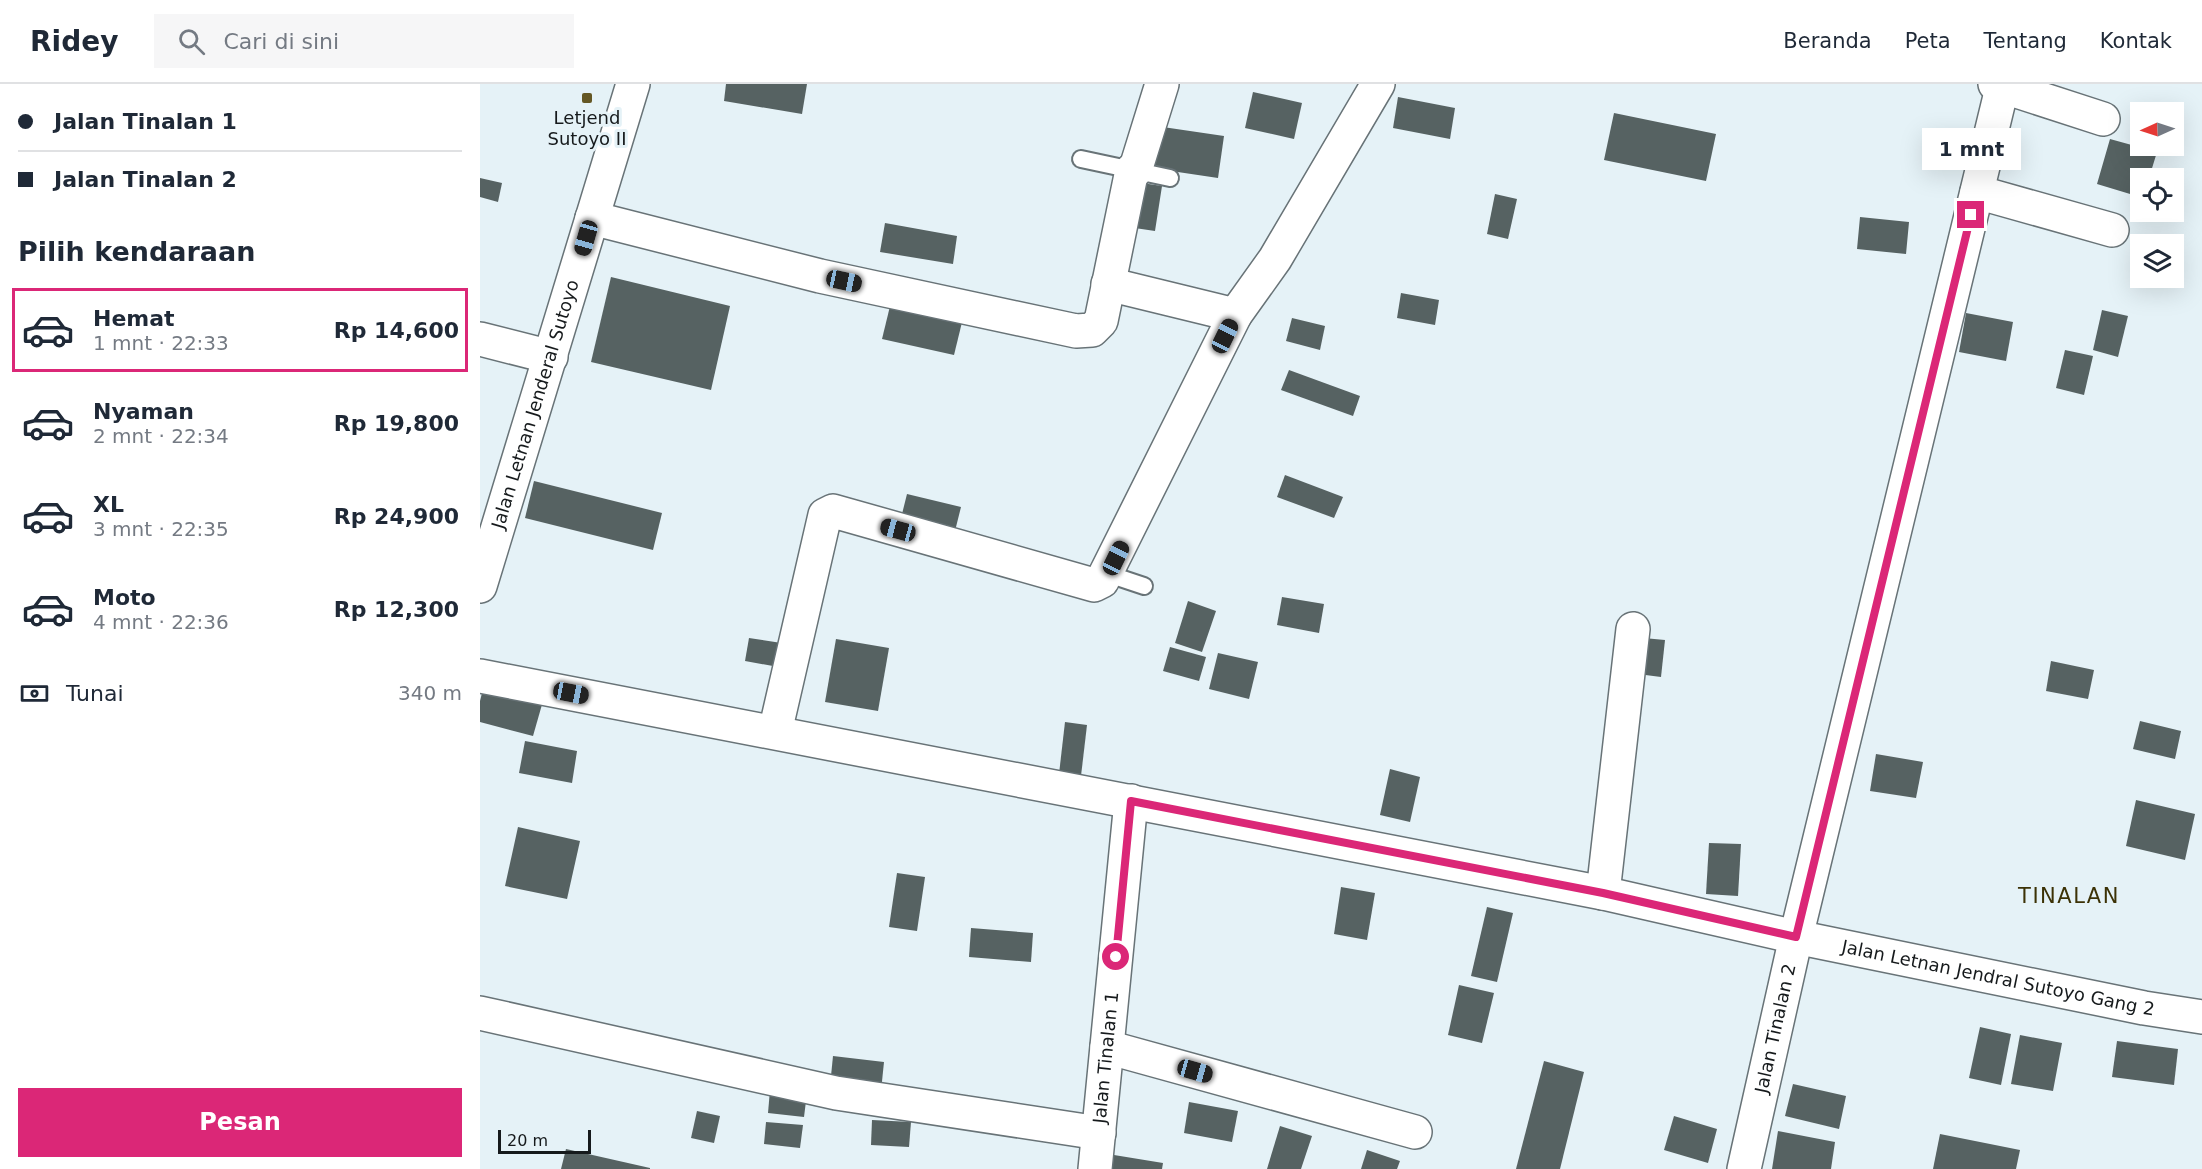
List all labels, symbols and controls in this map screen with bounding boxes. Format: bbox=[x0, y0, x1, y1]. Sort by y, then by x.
search box bbox=[154, 14, 574, 68]
text: Ridey bbox=[30, 25, 118, 58]
icon: search bbox=[175, 25, 208, 58]
text: Cari di sini bbox=[223, 29, 339, 54]
text: Beranda bbox=[1783, 29, 1872, 53]
text: Peta bbox=[1905, 29, 1951, 53]
text: Tentang bbox=[1984, 29, 2067, 53]
text: Kontak bbox=[2100, 29, 2172, 53]
marker: Letjend Sutoyo II bbox=[580, 91, 594, 105]
north arrow bbox=[2130, 102, 2184, 156]
map controls bbox=[2130, 102, 2184, 288]
place label: Letjend Sutoyo II bbox=[548, 107, 626, 149]
text: Jalan Tinalan 1 bbox=[54, 109, 237, 134]
callout: 1 mnt bbox=[1922, 128, 2020, 170]
text: 1 mnt bbox=[1939, 137, 2004, 161]
text: Jalan Tinalan 2 bbox=[54, 167, 237, 192]
button: locate bbox=[2130, 168, 2184, 222]
route end bbox=[1957, 201, 1984, 228]
car bbox=[572, 218, 600, 258]
button: layers bbox=[2130, 234, 2184, 288]
text: Pilih kendaraan bbox=[18, 236, 255, 267]
car bbox=[825, 268, 863, 294]
street label: Jalan Letnan Jenderal Sutoyo bbox=[487, 277, 583, 532]
icon: car bbox=[21, 303, 75, 357]
text: Hemat bbox=[93, 306, 175, 331]
car bbox=[1209, 316, 1241, 356]
text: Rp 14,600 bbox=[334, 318, 459, 343]
text: 1 mnt · 22:33 bbox=[93, 331, 229, 355]
icon: car bbox=[21, 396, 75, 450]
text: Nyaman bbox=[93, 399, 194, 424]
text: Rp 19,800 bbox=[334, 411, 459, 436]
text: 2 mnt · 22:34 bbox=[93, 424, 229, 448]
icon: car bbox=[21, 489, 75, 543]
text: XL bbox=[93, 492, 124, 517]
text: Rp 24,900 bbox=[334, 504, 459, 529]
text: 3 mnt · 22:35 bbox=[93, 517, 229, 541]
car bbox=[878, 517, 918, 543]
car bbox=[1100, 538, 1132, 578]
icon: car bbox=[21, 582, 75, 636]
text: Moto bbox=[93, 585, 156, 610]
text: Rp 12,300 bbox=[334, 597, 459, 622]
text: 4 mnt · 22:36 bbox=[93, 610, 229, 634]
icon: cash bbox=[18, 677, 51, 710]
text: Tunai bbox=[66, 681, 124, 706]
text: 340 m bbox=[398, 681, 462, 705]
car bbox=[552, 681, 590, 705]
district label: TINALAN bbox=[2017, 884, 2120, 908]
street label: Jalan Letnan Jendral Sutoyo Gang 2 bbox=[1839, 935, 2156, 1019]
route start bbox=[1102, 943, 1129, 970]
street label: Jalan Tinalan 2 bbox=[1750, 962, 1800, 1096]
street label: Jalan Tinalan 1 bbox=[1088, 991, 1122, 1125]
car bbox=[1175, 1057, 1215, 1085]
button: Pesan bbox=[18, 1088, 462, 1157]
scale bar bbox=[498, 1127, 591, 1154]
text: 20 m bbox=[507, 1131, 548, 1150]

